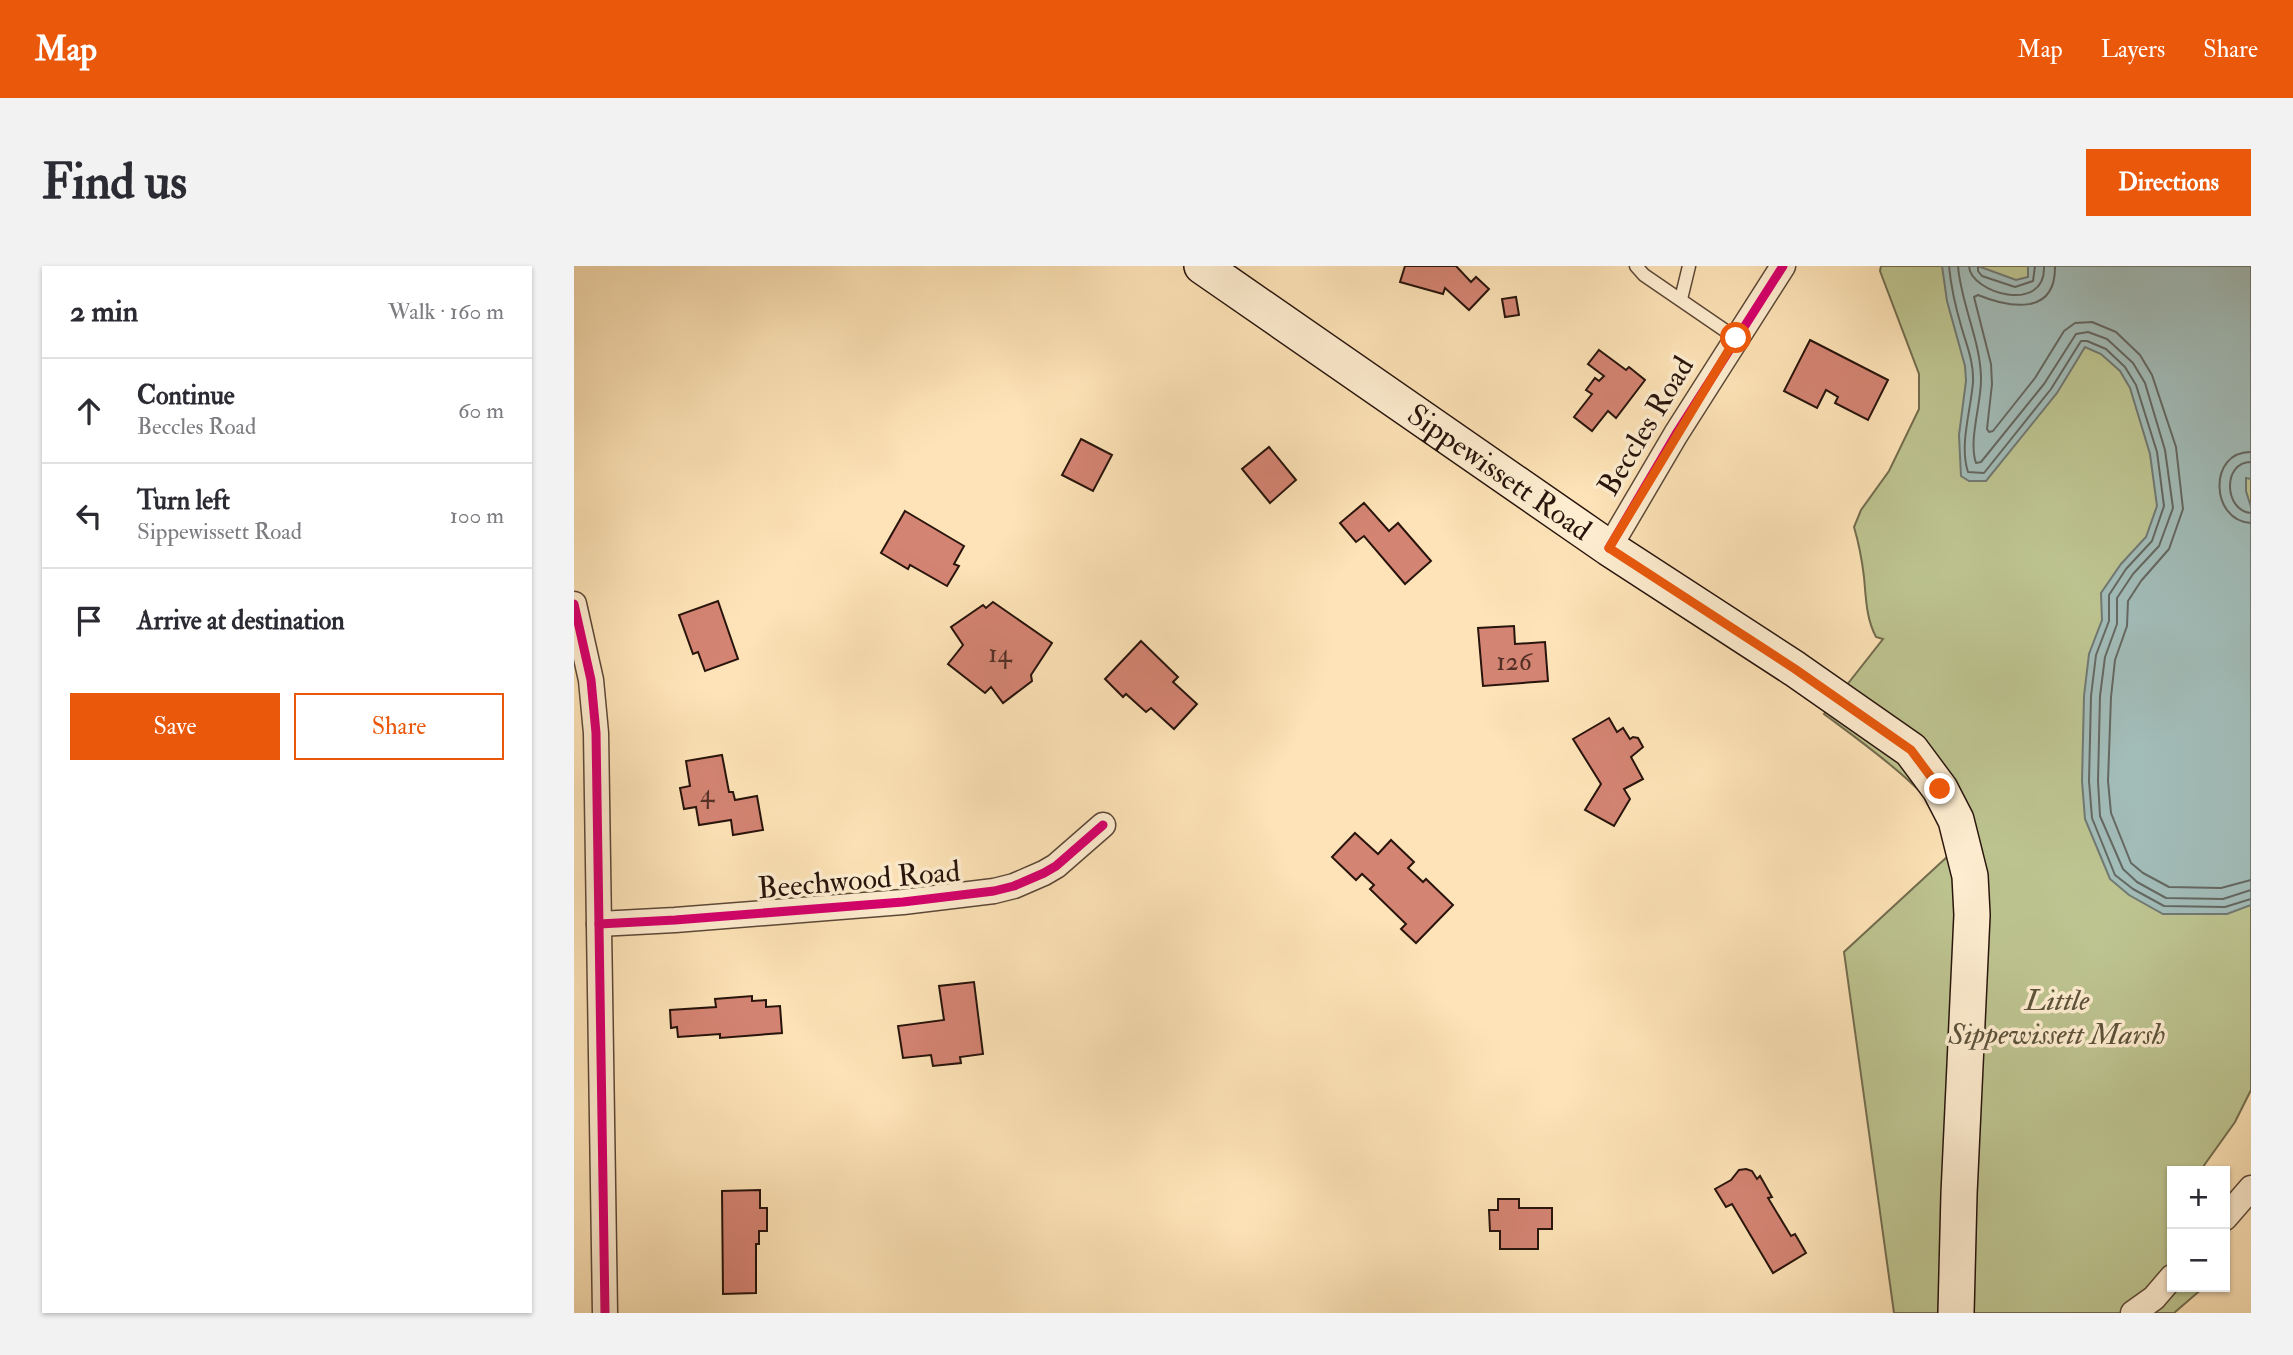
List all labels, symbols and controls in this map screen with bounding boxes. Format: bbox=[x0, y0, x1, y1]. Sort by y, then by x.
text: Map bbox=[35, 29, 97, 70]
text: Map bbox=[2018, 34, 2063, 65]
text: Layers bbox=[2101, 34, 2165, 65]
text: Share bbox=[2203, 34, 2258, 65]
button: Directions bbox=[2086, 149, 2251, 216]
text: Find us bbox=[42, 152, 187, 213]
text: 2 min bbox=[70, 293, 138, 330]
text: Walk · 160 m bbox=[388, 297, 504, 326]
route start bbox=[1720, 322, 1751, 353]
street label: Beccles Road bbox=[1590, 350, 1702, 502]
text: Continue bbox=[137, 380, 235, 412]
icon: ahead bbox=[70, 392, 108, 430]
text: 60 m bbox=[458, 396, 504, 425]
street label: Sippewissett Road bbox=[1400, 396, 1599, 549]
text: Beccles Road bbox=[137, 412, 256, 441]
text: Turn left bbox=[137, 485, 230, 517]
icon: left bbox=[70, 497, 108, 535]
text: 100 m bbox=[450, 501, 504, 530]
text: Sippewissett Road bbox=[137, 517, 302, 546]
icon: arrive bbox=[70, 602, 108, 640]
text: Arrive at destination bbox=[137, 605, 345, 637]
house number: 14 bbox=[988, 638, 1013, 670]
house number: 126 bbox=[1496, 646, 1534, 678]
button: Save bbox=[70, 693, 280, 760]
button: Share bbox=[294, 693, 504, 760]
route end bbox=[1924, 773, 1955, 804]
house number: 4 bbox=[700, 778, 715, 810]
street label: Beechwood Road bbox=[756, 853, 962, 907]
park label: Little Sippewissett Marsh bbox=[1947, 982, 2166, 1053]
map controls bbox=[2167, 1166, 2230, 1292]
button: + bbox=[2167, 1166, 2230, 1229]
button: − bbox=[2167, 1229, 2230, 1292]

